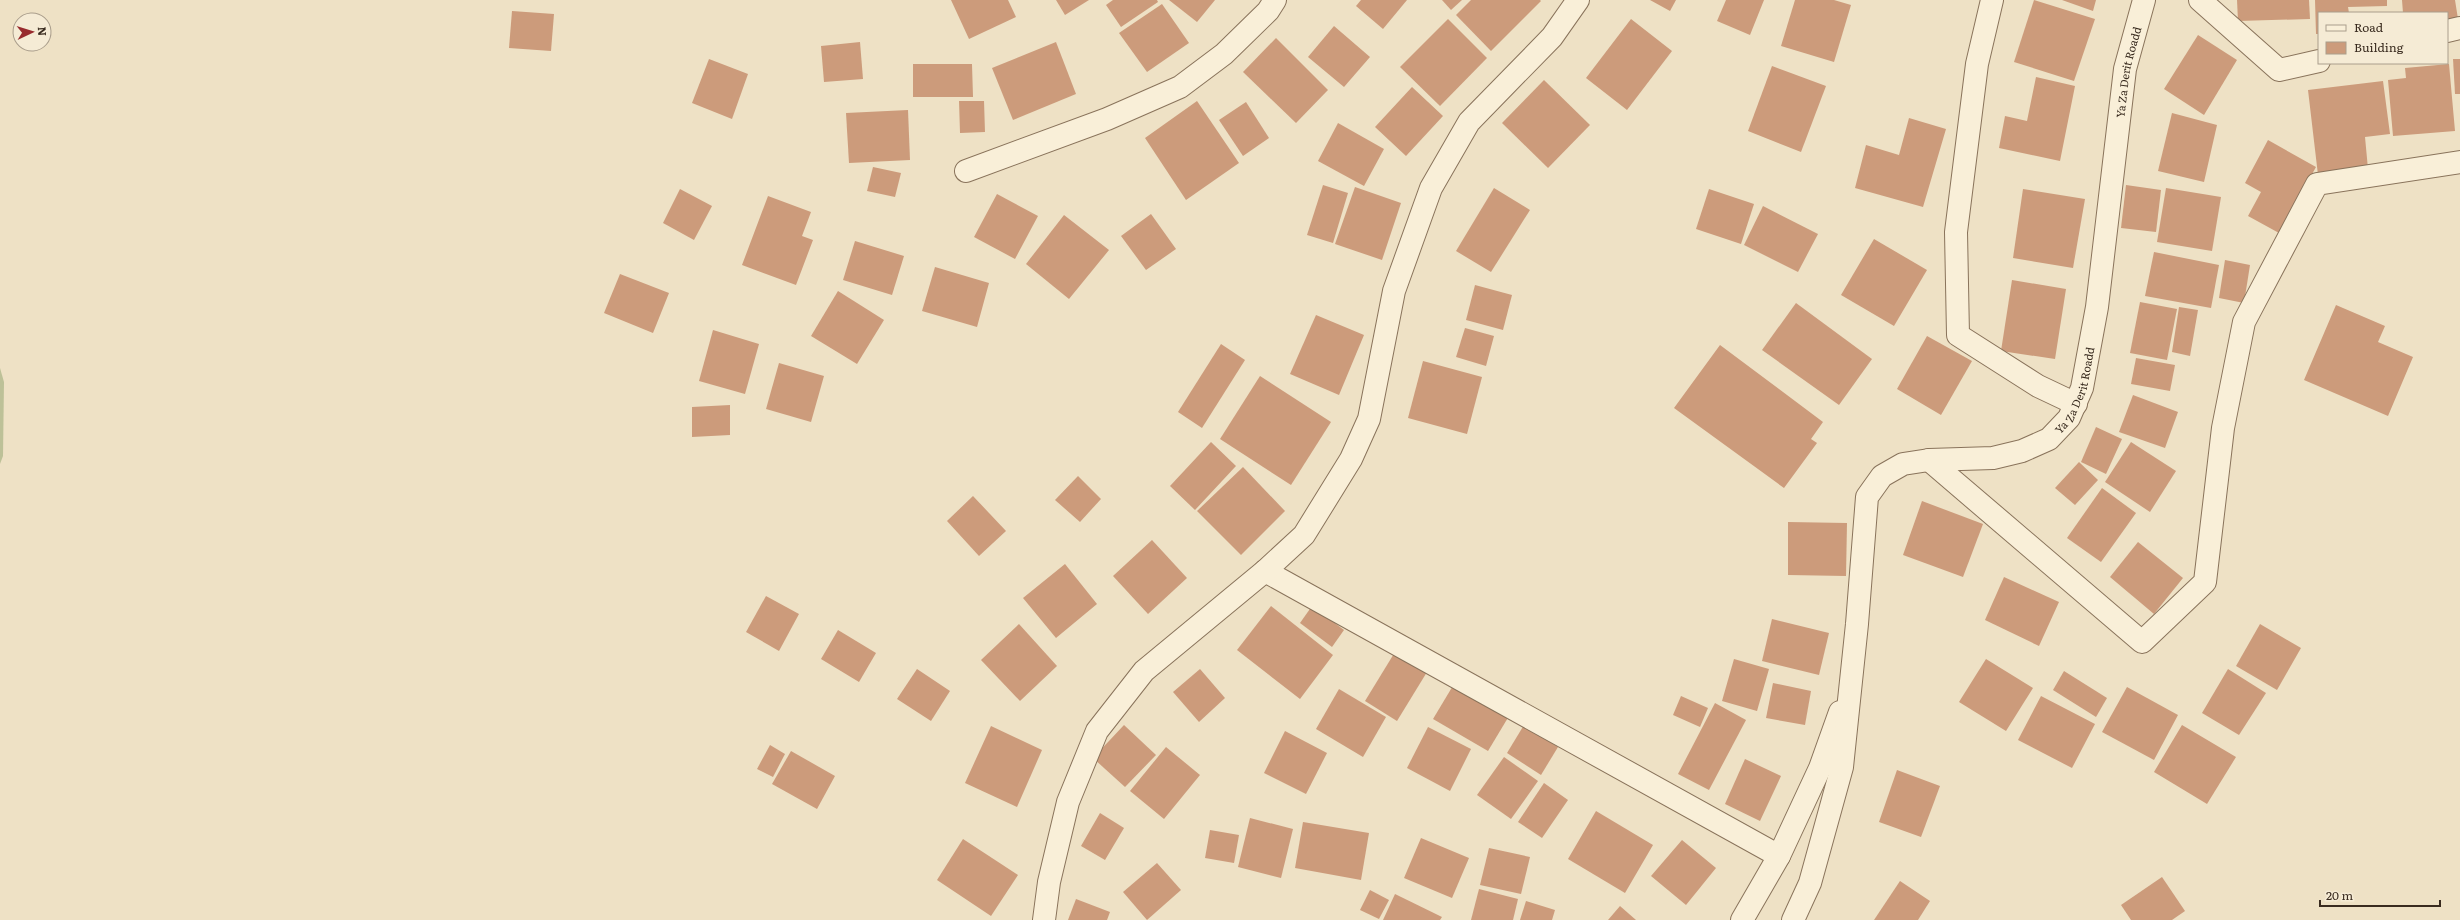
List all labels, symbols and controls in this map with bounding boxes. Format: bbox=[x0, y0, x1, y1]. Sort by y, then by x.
north arrow bbox=[12, 12, 52, 52]
legend bbox=[2318, 12, 2448, 64]
text: Road bbox=[2354, 18, 2384, 36]
street label: Ya Za Derit Roadd bbox=[2111, 24, 2144, 119]
text: N bbox=[35, 26, 51, 36]
text: Building bbox=[2354, 38, 2404, 56]
street label: Ya Za Derit Roadd bbox=[2051, 345, 2098, 437]
scale bar bbox=[2320, 882, 2440, 908]
text: 20 m bbox=[2326, 886, 2353, 904]

